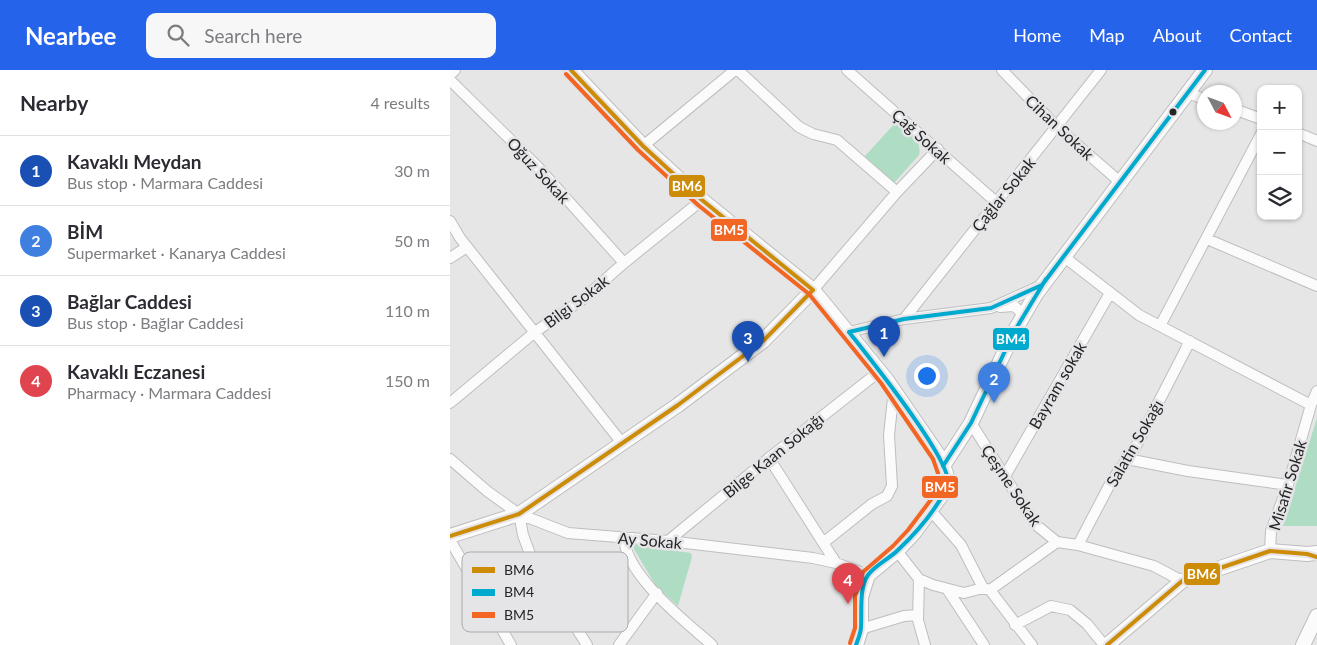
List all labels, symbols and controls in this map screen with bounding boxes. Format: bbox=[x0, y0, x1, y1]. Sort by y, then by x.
search box bbox=[146, 13, 496, 58]
text: Nearbee bbox=[25, 21, 116, 50]
icon: search bbox=[164, 21, 192, 49]
text: Search here bbox=[204, 24, 302, 47]
text: Home bbox=[1013, 24, 1061, 46]
text: Map bbox=[1089, 24, 1125, 46]
text: About bbox=[1153, 24, 1202, 46]
text: Contact bbox=[1230, 24, 1292, 46]
north arrow bbox=[1197, 85, 1242, 130]
map controls bbox=[1257, 85, 1302, 220]
button: + bbox=[1257, 85, 1302, 130]
text: Nearby bbox=[20, 90, 88, 115]
street label: Cihan Sokak bbox=[1022, 91, 1099, 164]
text: 4 results bbox=[370, 93, 430, 112]
street label: Çağ Sokak bbox=[889, 105, 956, 168]
unlabelled marker bbox=[1168, 107, 1178, 117]
button: − bbox=[1257, 130, 1302, 175]
street label: Oğuz Sokak bbox=[504, 133, 575, 208]
text: Kavaklı Meydan bbox=[67, 150, 202, 173]
street label: Çağlar Sokak bbox=[967, 152, 1039, 235]
text: 1 bbox=[31, 161, 41, 180]
text: 30 m bbox=[394, 161, 430, 180]
text: Bus stop · Marmara Caddesi bbox=[67, 173, 263, 192]
line badge: BM6 bbox=[668, 174, 706, 198]
button: layers bbox=[1257, 175, 1302, 220]
text: BM6 bbox=[672, 177, 702, 194]
line badge: BM5 bbox=[710, 218, 748, 242]
text: BİM bbox=[67, 220, 103, 243]
text: BM5 bbox=[714, 221, 744, 238]
text: 2 bbox=[31, 231, 41, 250]
text: 50 m bbox=[394, 231, 430, 250]
text: Supermarket · Kanarya Caddesi bbox=[67, 243, 286, 262]
street label: Bilgi Sokak bbox=[540, 270, 613, 331]
text: Bağlar Caddesi bbox=[67, 290, 192, 313]
text: 3 bbox=[31, 301, 41, 320]
text: 110 m bbox=[385, 301, 430, 320]
text: Bus stop · Bağlar Caddesi bbox=[67, 313, 244, 332]
pin: 1 bbox=[868, 316, 900, 357]
pin: 3 bbox=[732, 321, 764, 362]
line badge: BM4 bbox=[992, 327, 1030, 351]
text: BM4 bbox=[996, 330, 1026, 347]
street label: Bayram sokak bbox=[1024, 337, 1090, 432]
text: Kavaklı Eczanesi bbox=[67, 360, 205, 383]
pin: 2 bbox=[978, 362, 1010, 403]
your location bbox=[914, 363, 940, 389]
text: 4 bbox=[31, 371, 41, 390]
text: 150 m bbox=[385, 371, 430, 390]
text: Pharmacy · Marmara Caddesi bbox=[67, 383, 271, 402]
street label: Salatin Sokağı bbox=[1102, 396, 1166, 490]
street label: Bilge Kaan Sokağı bbox=[719, 409, 827, 501]
street label: Misafir Sokak bbox=[1264, 436, 1310, 533]
street label: Çeşme Sokak bbox=[978, 441, 1047, 530]
line badge: BM5 bbox=[921, 475, 959, 499]
text: BM5 bbox=[925, 478, 955, 495]
street label: Ay Sokak bbox=[617, 528, 684, 552]
legend bbox=[462, 552, 628, 632]
text: BM6 bbox=[504, 561, 534, 578]
line badge: BM6 bbox=[1183, 562, 1221, 586]
pin: 4 bbox=[832, 563, 864, 604]
text: BM6 bbox=[1187, 565, 1217, 582]
text: BM4 bbox=[504, 583, 534, 600]
text: BM5 bbox=[504, 606, 534, 623]

